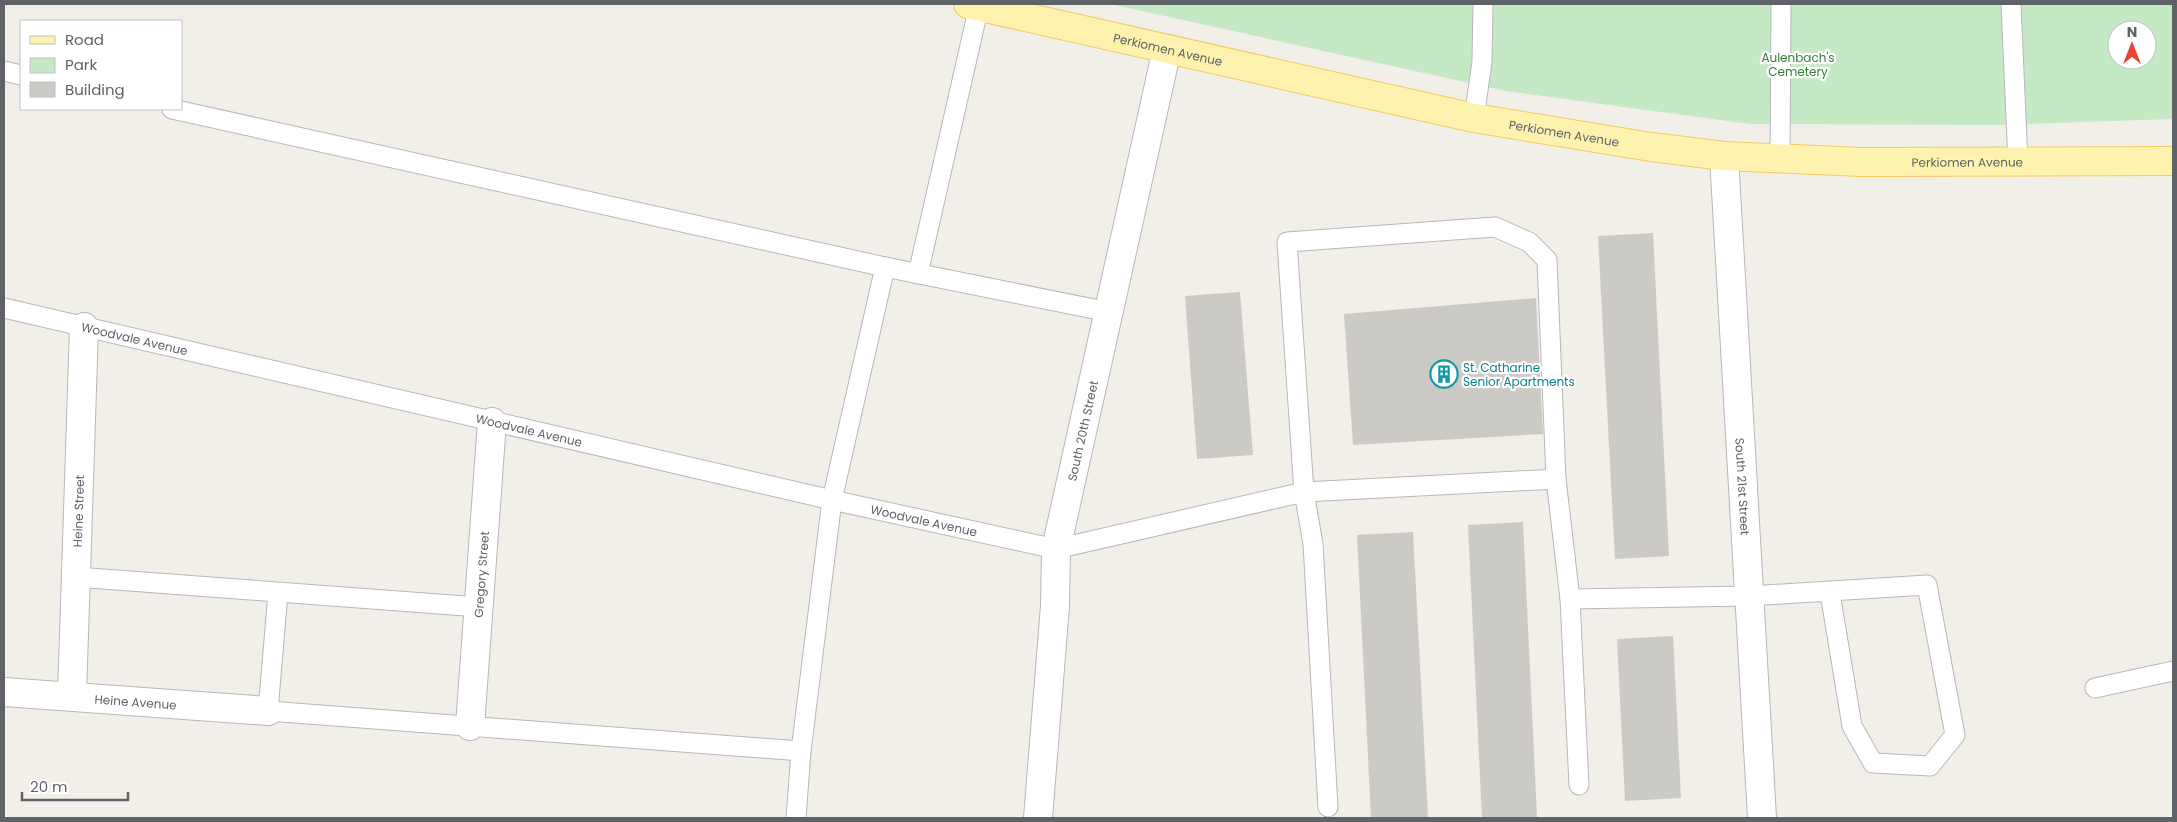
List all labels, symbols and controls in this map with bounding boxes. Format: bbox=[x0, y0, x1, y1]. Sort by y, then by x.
legend bbox=[20, 20, 182, 110]
north arrow bbox=[2107, 20, 2157, 70]
text: N bbox=[2127, 22, 2137, 42]
text: Road bbox=[65, 29, 104, 50]
street label: Perkiomen Avenue bbox=[1112, 29, 1224, 70]
park label: Aulenbach's Cemetery bbox=[1761, 49, 1835, 80]
text: Park bbox=[65, 54, 97, 75]
text: Building bbox=[65, 79, 125, 100]
street label: Perkiomen Avenue bbox=[1508, 115, 1621, 150]
street label: Perkiomen Avenue bbox=[1911, 153, 2023, 170]
street label: Woodvale Avenue bbox=[80, 318, 189, 359]
building icon: St. Catharine Senior Apartments bbox=[1429, 359, 1459, 389]
place label: St. Catharine Senior Apartments bbox=[1463, 359, 1575, 390]
street label: South 20th Street bbox=[1063, 379, 1102, 483]
street label: Woodvale Avenue bbox=[474, 409, 584, 450]
street label: South 21st Street bbox=[1732, 437, 1754, 536]
street label: Heine Street bbox=[68, 475, 88, 547]
street label: Woodvale Avenue bbox=[869, 500, 979, 540]
street label: Gregory Street bbox=[469, 531, 493, 618]
street label: Heine Avenue bbox=[94, 690, 177, 713]
scale bar bbox=[22, 770, 129, 802]
text: 20 m bbox=[30, 776, 68, 797]

